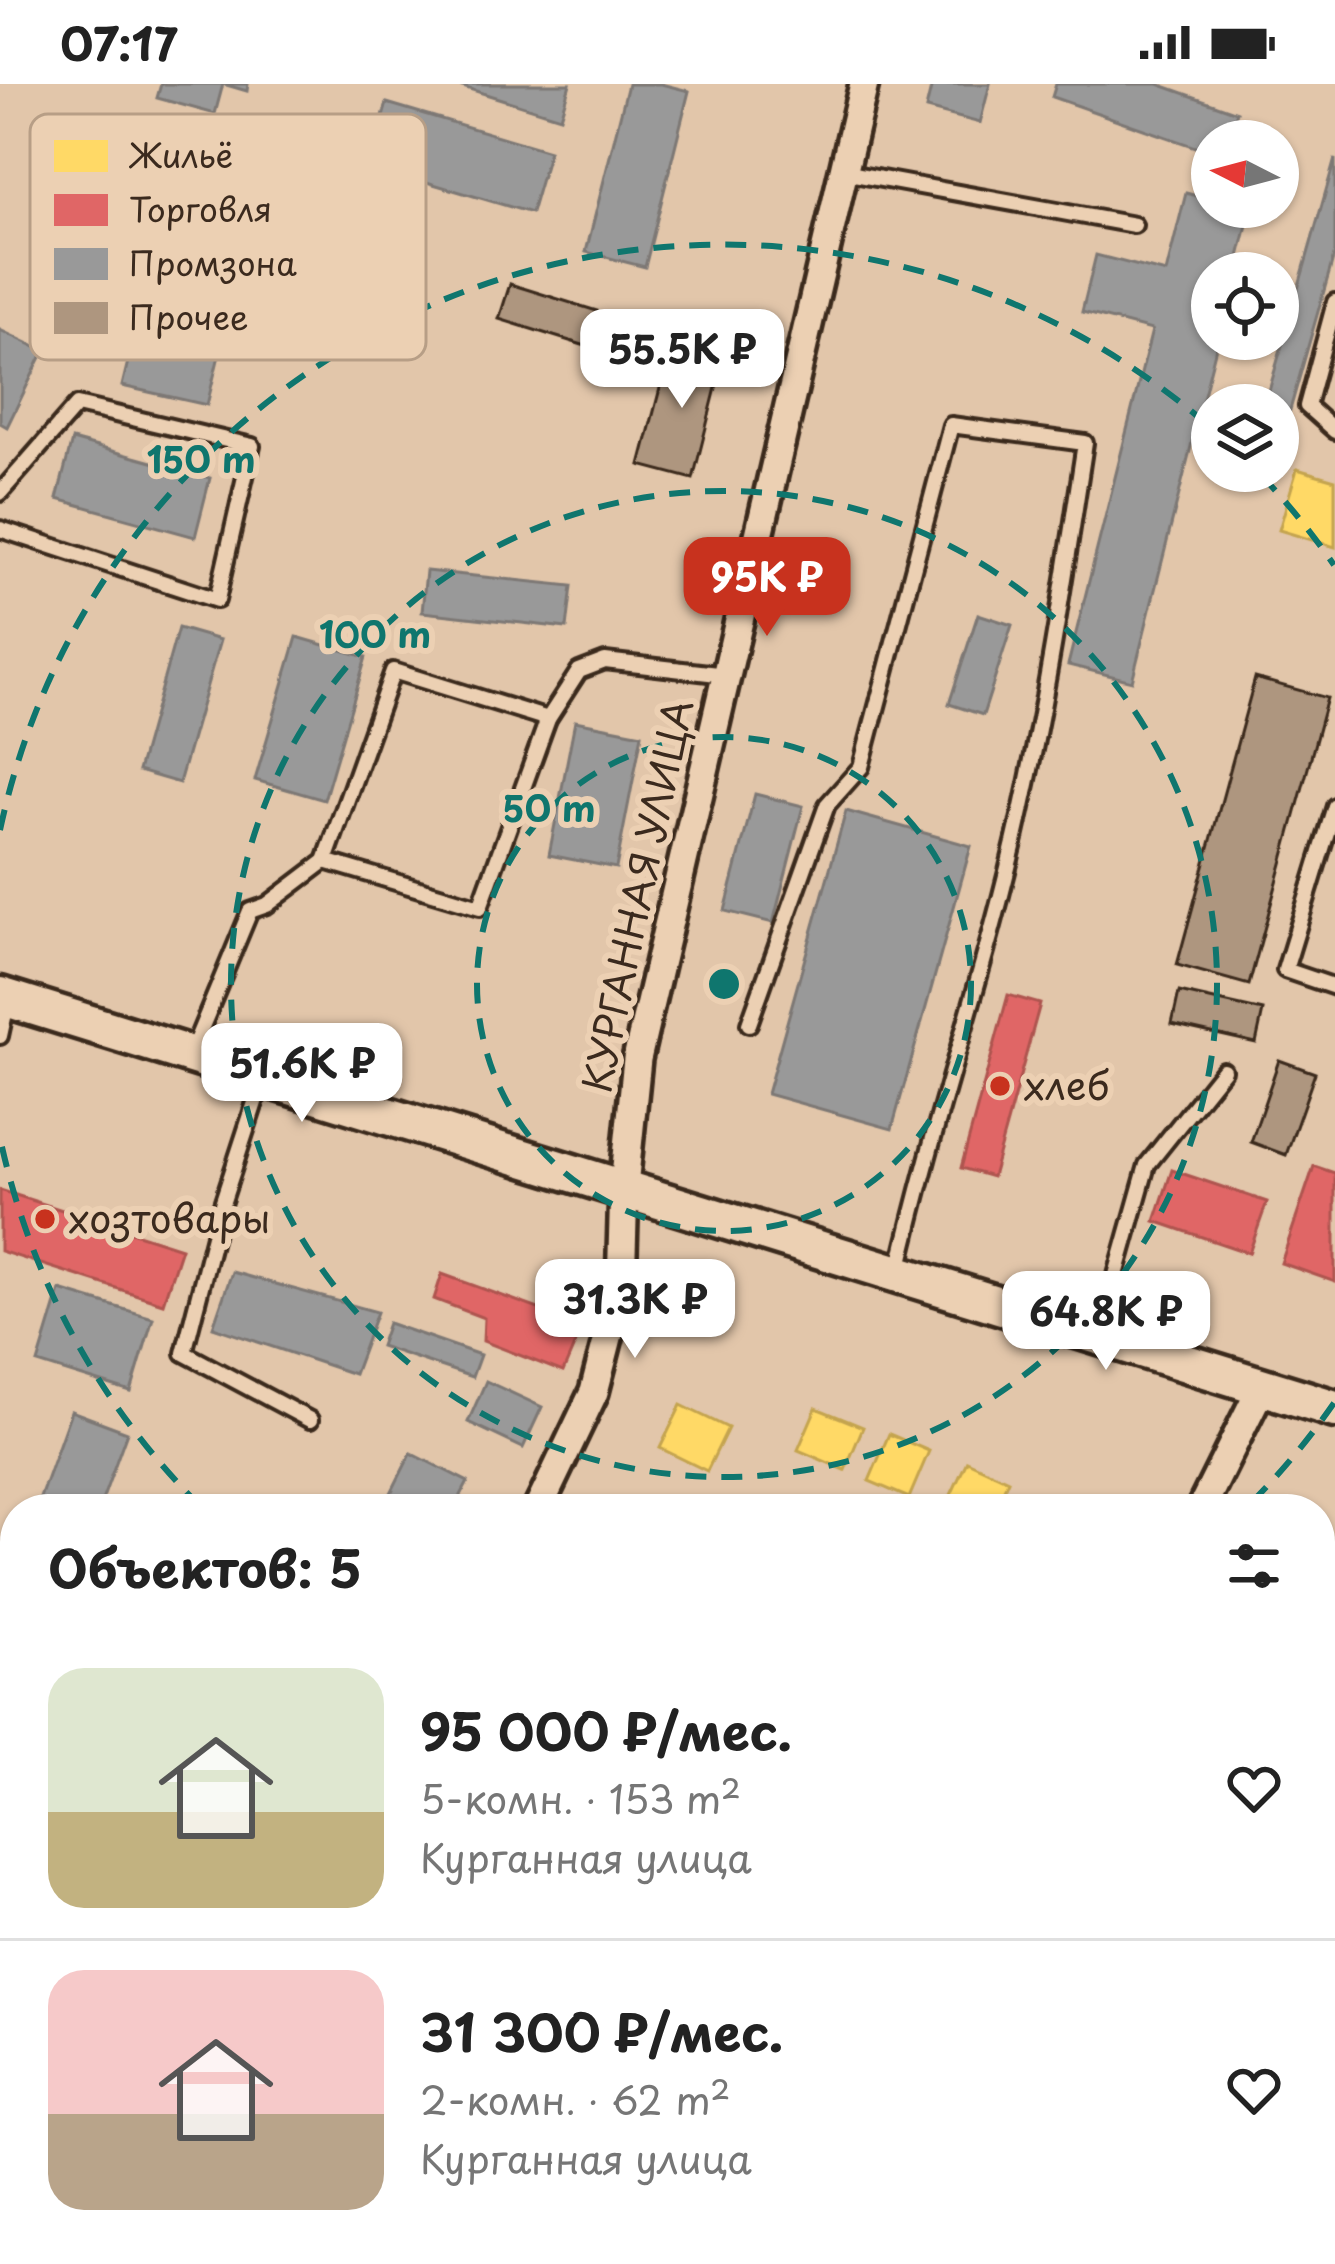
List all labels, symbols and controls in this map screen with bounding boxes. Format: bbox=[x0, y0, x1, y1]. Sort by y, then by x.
text: 07:17 bbox=[60, 8, 178, 76]
legend bbox=[30, 114, 426, 360]
north arrow bbox=[1191, 120, 1299, 228]
map controls bbox=[1191, 120, 1299, 492]
text: Жильё bbox=[128, 129, 233, 179]
text: Торговля bbox=[129, 183, 272, 233]
text: Промзона bbox=[129, 237, 297, 287]
button: locate bbox=[1191, 252, 1299, 360]
text: Прочее bbox=[129, 291, 248, 341]
pin: 55.5K ₽ bbox=[571, 309, 793, 411]
text: 55.5K ₽ bbox=[607, 318, 757, 377]
button: layers bbox=[1191, 384, 1299, 492]
text: 150 m bbox=[146, 431, 256, 485]
pin: 95K ₽ bbox=[683, 537, 851, 639]
text: 95K ₽ bbox=[711, 546, 823, 605]
text: 100 m bbox=[319, 606, 431, 660]
street label: КУРГАННАЯ УЛИЦА bbox=[565, 693, 706, 1098]
text: 50 m bbox=[502, 780, 596, 834]
centre of rings bbox=[703, 963, 745, 1005]
pin: 51.6K ₽ bbox=[191, 1023, 413, 1125]
text: 51.6K ₽ bbox=[228, 1032, 376, 1091]
place label: хлеб bbox=[1024, 1054, 1110, 1113]
marker: хлеб bbox=[987, 1073, 1013, 1099]
place label: хозтовары bbox=[69, 1187, 270, 1246]
marker: хозтовары bbox=[32, 1206, 58, 1232]
pin: 31.3K ₽ bbox=[524, 1259, 746, 1361]
text: 31.3K ₽ bbox=[562, 1268, 708, 1327]
pin: 64.8K ₽ bbox=[995, 1271, 1217, 1373]
text: 64.8K ₽ bbox=[1029, 1280, 1183, 1339]
text: Объектов: 5 bbox=[48, 1528, 362, 1605]
icon: filters bbox=[1221, 1533, 1287, 1599]
text: 95 000 ₽/мес. bbox=[420, 1691, 792, 1768]
icon: home bbox=[144, 1716, 288, 1860]
icon: heart bbox=[1221, 1755, 1287, 1821]
text: 5-комн. · 153 m² bbox=[420, 1768, 741, 1827]
text: Курганная улица bbox=[420, 1827, 752, 1886]
text: 31 300 ₽/мес. bbox=[420, 1992, 783, 2069]
icon: home bbox=[144, 2018, 288, 2162]
icon: heart bbox=[1221, 2057, 1287, 2123]
text: 2-комн. · 62 m² bbox=[420, 2069, 731, 2128]
text: Курганная улица bbox=[420, 2128, 752, 2187]

